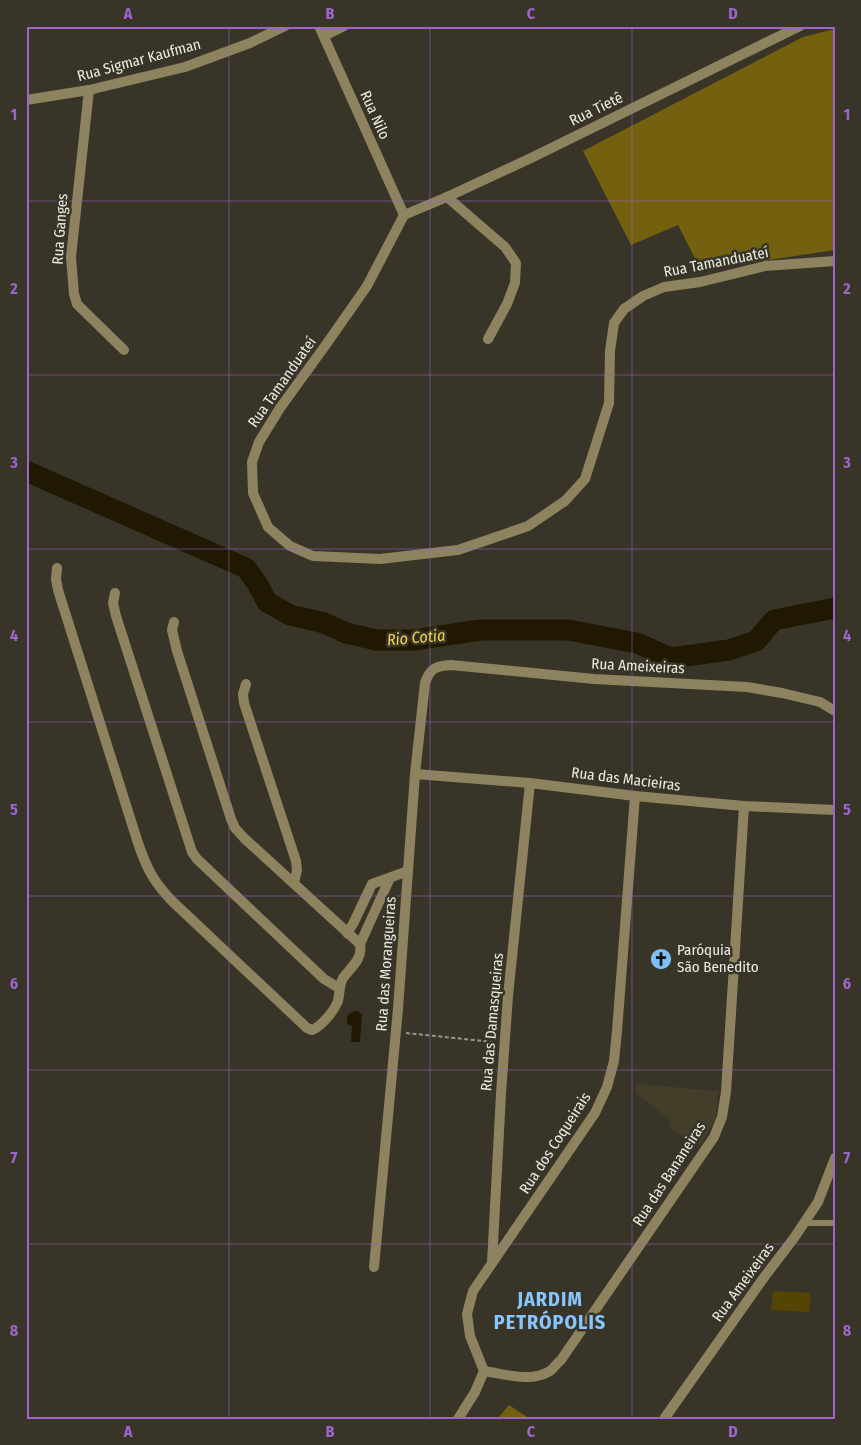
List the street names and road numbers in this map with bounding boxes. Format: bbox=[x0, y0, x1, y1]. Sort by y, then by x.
street label: Rua Sigmar Kaufman bbox=[75, 35, 203, 85]
street label: Rua Nilo bbox=[356, 88, 394, 142]
street label: Rua Tietê bbox=[566, 88, 626, 130]
street label: Rua Ganges bbox=[49, 193, 71, 265]
street label: Rua Tamanduateí bbox=[662, 243, 770, 281]
street label: Rua Tamanduateí bbox=[244, 333, 320, 431]
street label: Rua Ameixeiras bbox=[591, 655, 685, 677]
street label: Rua das Macieiras bbox=[570, 763, 682, 795]
street label: Rua das Morangueiras bbox=[372, 896, 400, 1032]
street label: Rua das Damasqueiras bbox=[477, 952, 507, 1092]
street label: Rua dos Coqueirais bbox=[515, 1089, 595, 1197]
street label: Rua das Bananeiras bbox=[629, 1119, 709, 1229]
street label: Rua Ameixeiras bbox=[708, 1239, 778, 1325]

